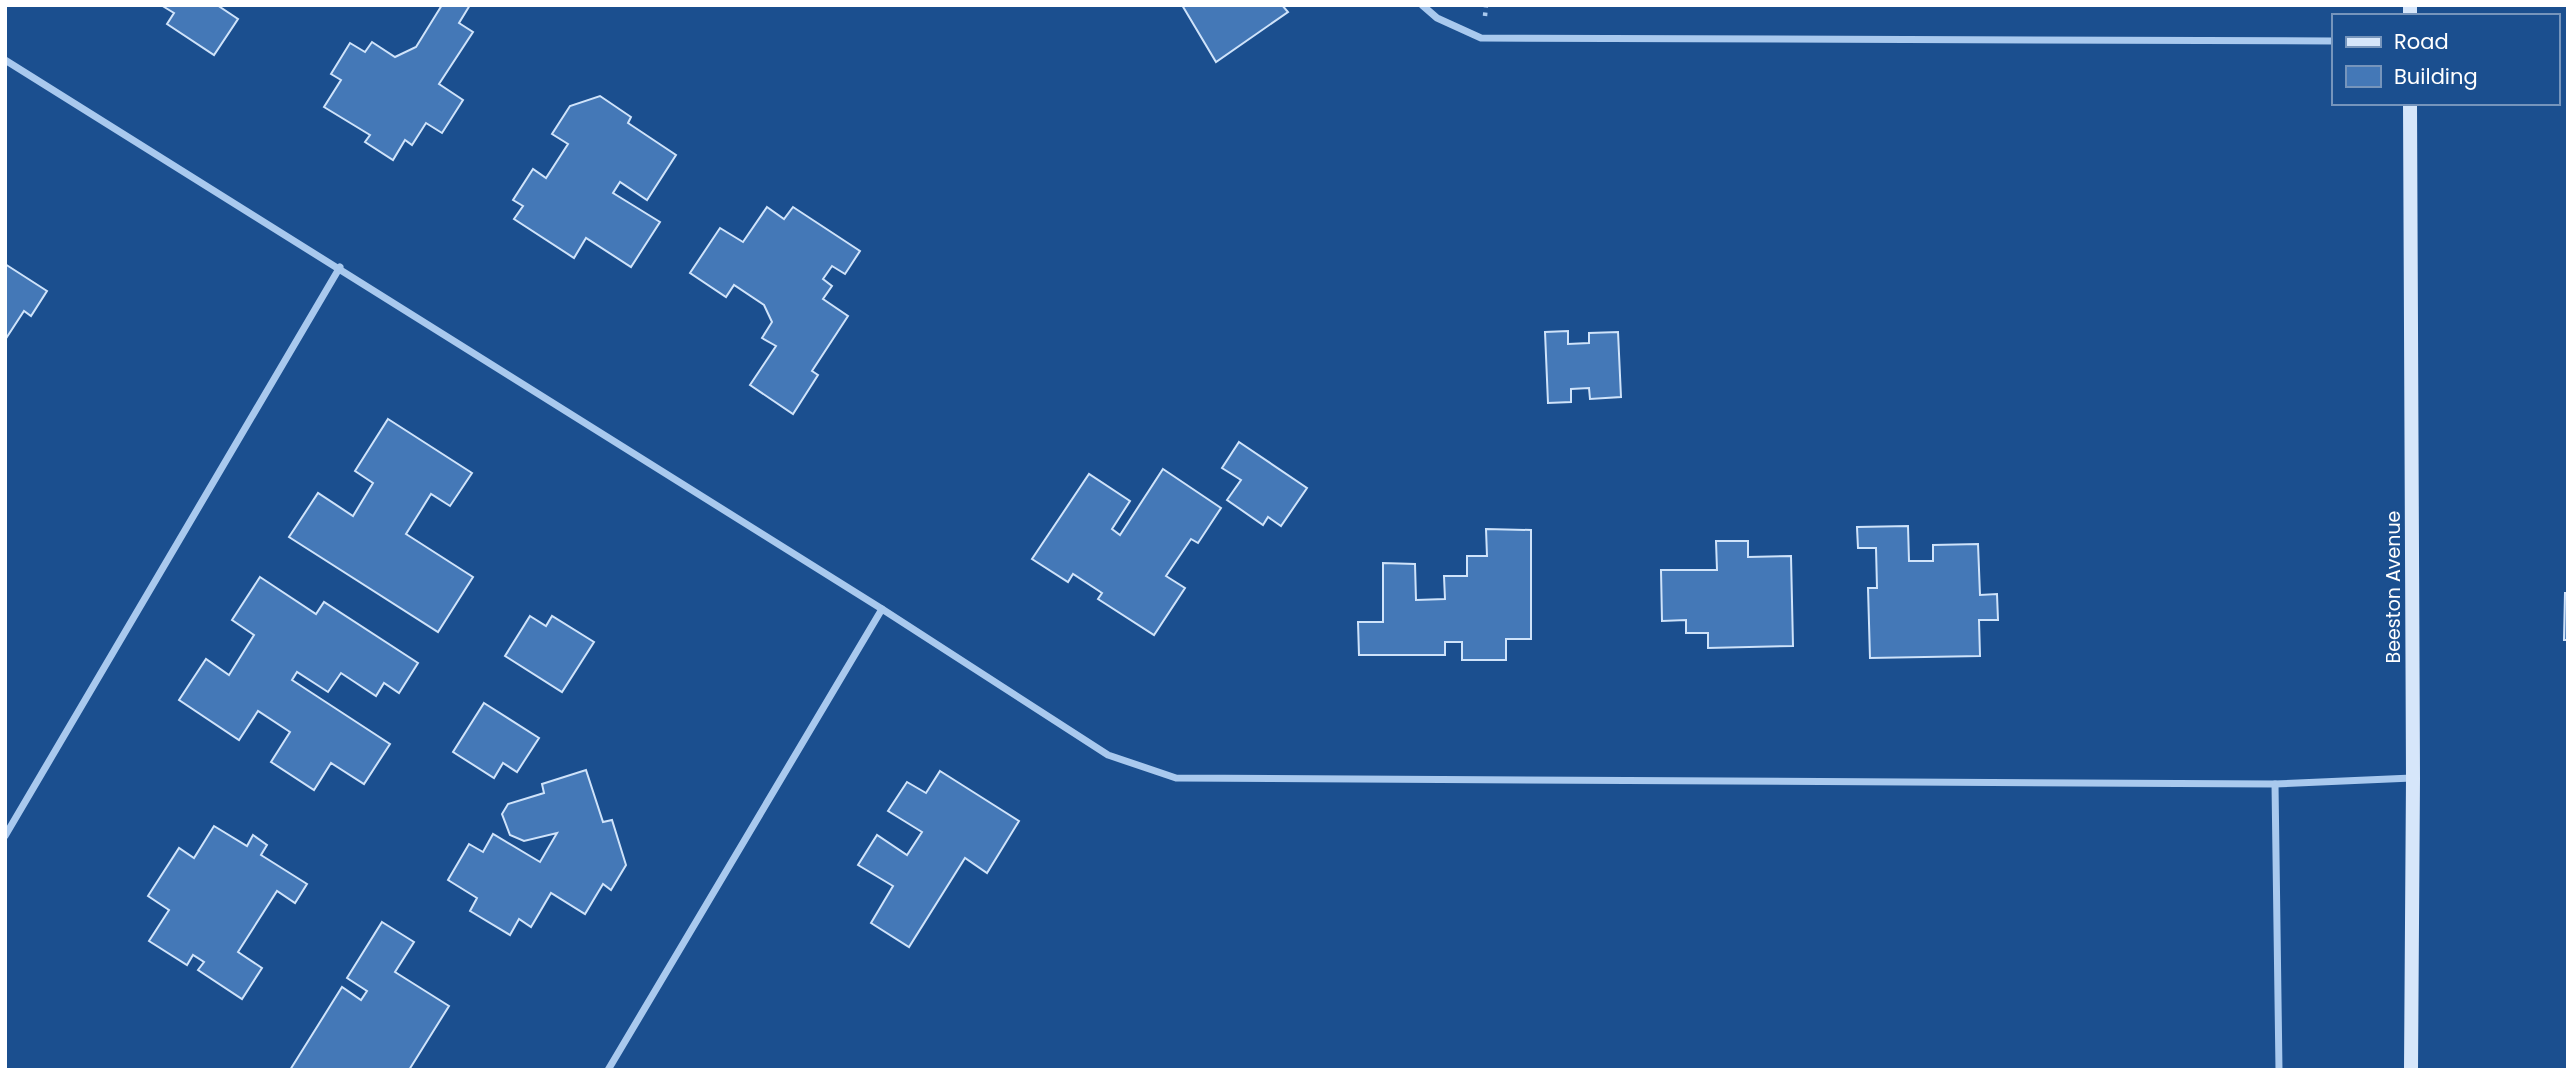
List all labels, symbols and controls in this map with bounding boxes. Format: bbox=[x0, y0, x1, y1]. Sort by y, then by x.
legend bbox=[2332, 14, 2559, 105]
text: Road bbox=[2394, 27, 2449, 56]
text: Building bbox=[2394, 62, 2478, 91]
street label: Beeston Avenue bbox=[2380, 511, 2407, 663]

